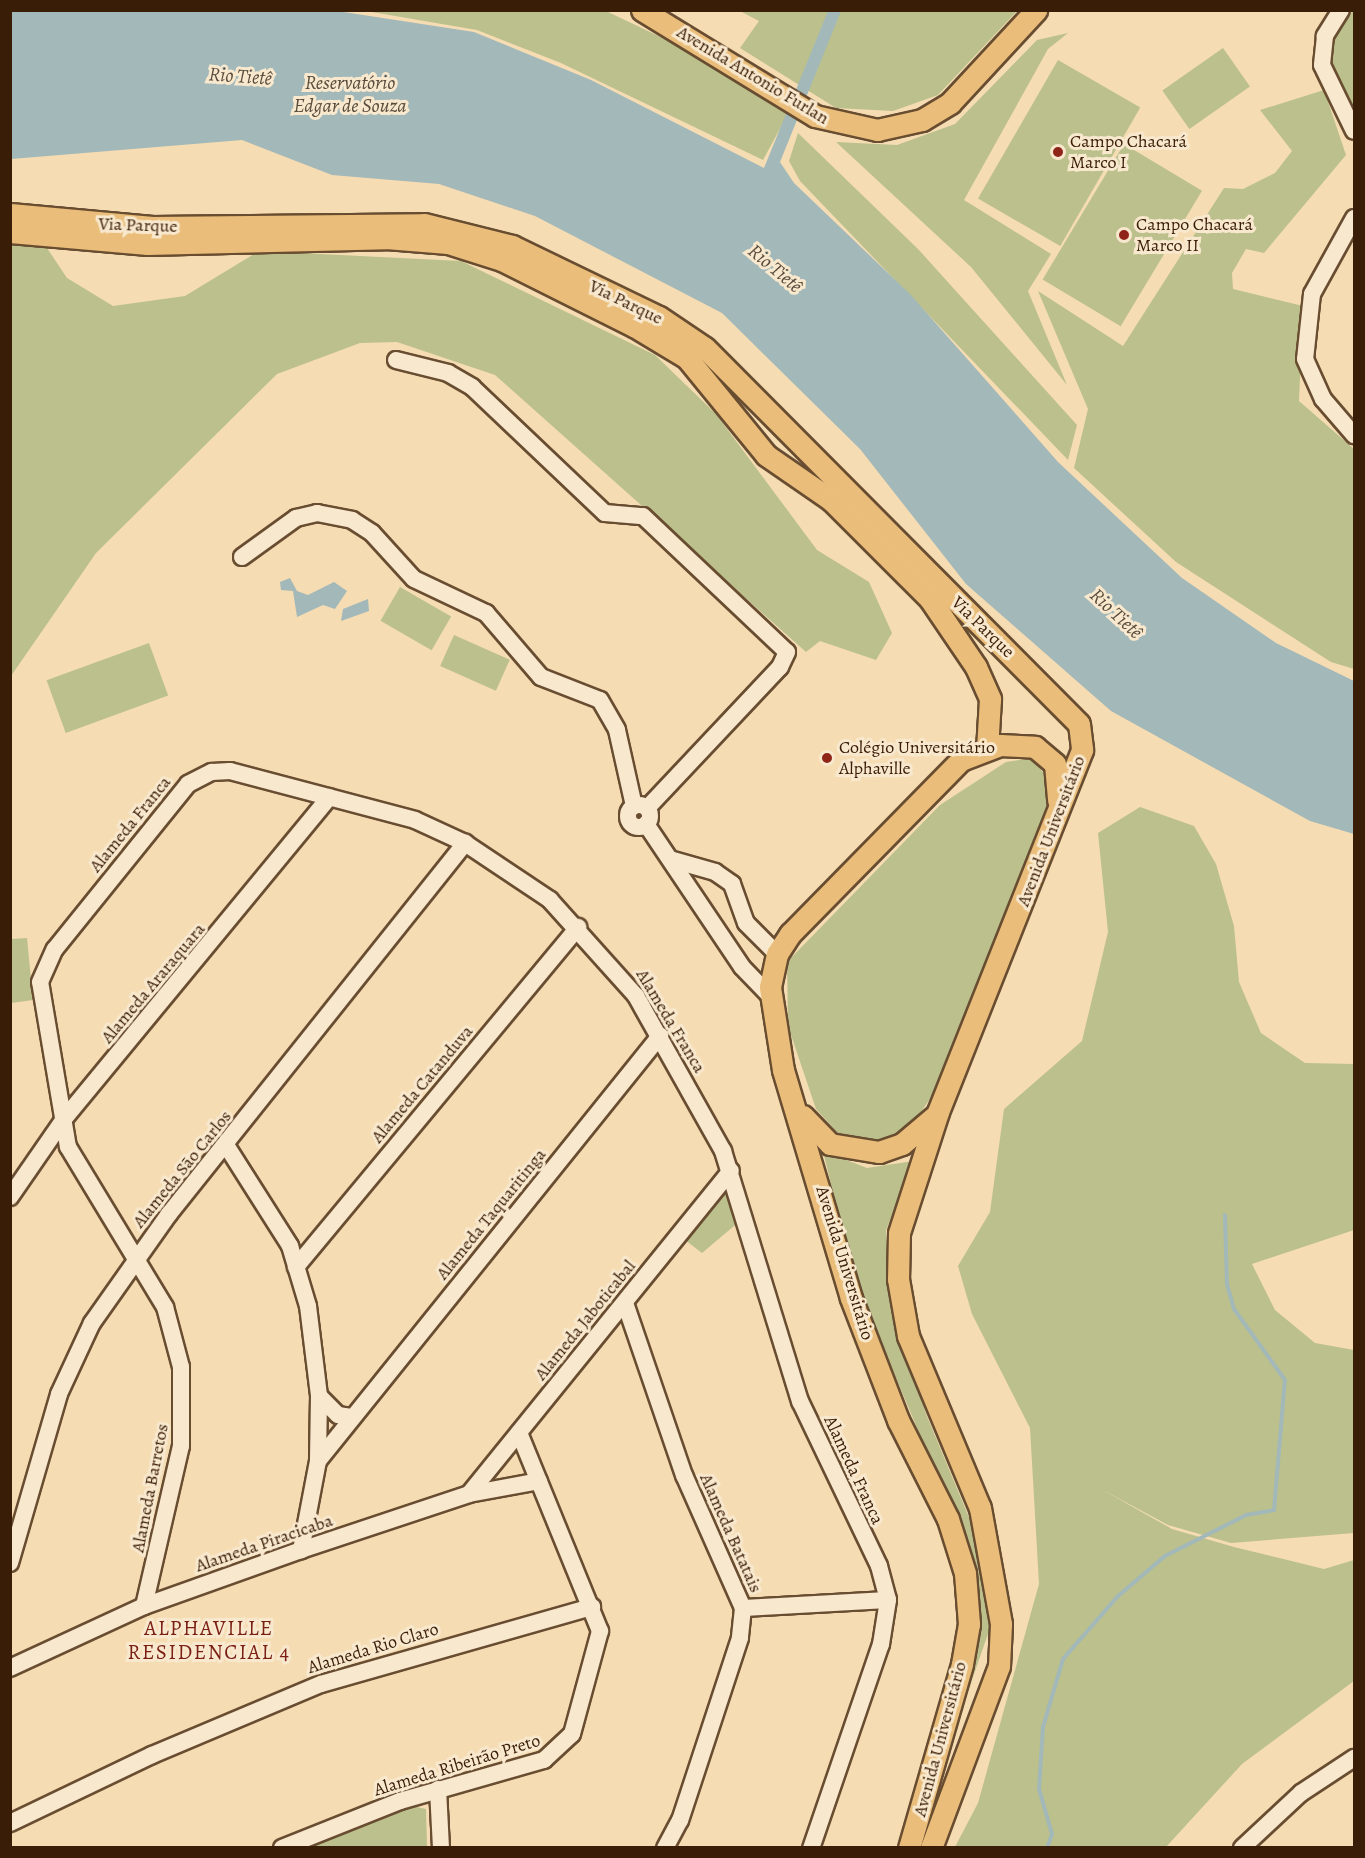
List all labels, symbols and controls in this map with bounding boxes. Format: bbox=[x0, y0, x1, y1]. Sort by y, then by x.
street label: Avenida Antonio Furlan bbox=[673, 21, 833, 129]
water label: Rio Tietê bbox=[208, 62, 272, 90]
water label: Reservatório Edgar de Souza bbox=[293, 71, 407, 118]
place label: Campo Chacará Marco I bbox=[1070, 131, 1187, 174]
marker: Campo Chacará Marco I bbox=[1051, 145, 1065, 159]
street label: Via Parque bbox=[98, 213, 178, 237]
place label: Campo Chacará Marco II bbox=[1136, 214, 1253, 256]
marker: Campo Chacará Marco II bbox=[1117, 228, 1131, 242]
water label: Rio Tietê bbox=[743, 239, 807, 297]
street label: Via Parque bbox=[586, 275, 666, 329]
water label: Rio Tietê bbox=[1085, 583, 1147, 643]
street label: Via Parque bbox=[947, 592, 1019, 662]
place label: Colégio Universitário Alphaville bbox=[839, 737, 995, 780]
marker: Colégio Universitário Alphaville bbox=[820, 751, 834, 765]
street label: Avenida Universitário bbox=[1012, 753, 1090, 909]
street label: Alameda Franca bbox=[85, 772, 175, 876]
street label: Alameda Araraquara bbox=[96, 918, 210, 1048]
street label: Alameda Franca bbox=[632, 965, 710, 1077]
street label: Alameda Catanduva bbox=[366, 1021, 478, 1147]
street label: Alameda São Carlos bbox=[128, 1106, 236, 1232]
street label: Alameda Taquaritinga bbox=[432, 1144, 550, 1284]
street label: Avenida Universitário bbox=[811, 1184, 879, 1342]
street label: Alameda Jaboticabal bbox=[530, 1256, 640, 1384]
street label: Alameda Franca bbox=[819, 1412, 889, 1528]
street label: Alameda Barretos bbox=[127, 1422, 173, 1554]
street label: Alameda Batatais bbox=[695, 1470, 767, 1596]
street label: Alameda Piracicaba bbox=[193, 1509, 335, 1577]
district label: ALPHAVILLE RESIDENCIAL 4 bbox=[128, 1615, 290, 1665]
street label: Alameda Rio Claro bbox=[305, 1618, 441, 1678]
street label: Avenida Universitário bbox=[909, 1659, 971, 1819]
street label: Alameda Ribeirão Preto bbox=[371, 1729, 543, 1801]

